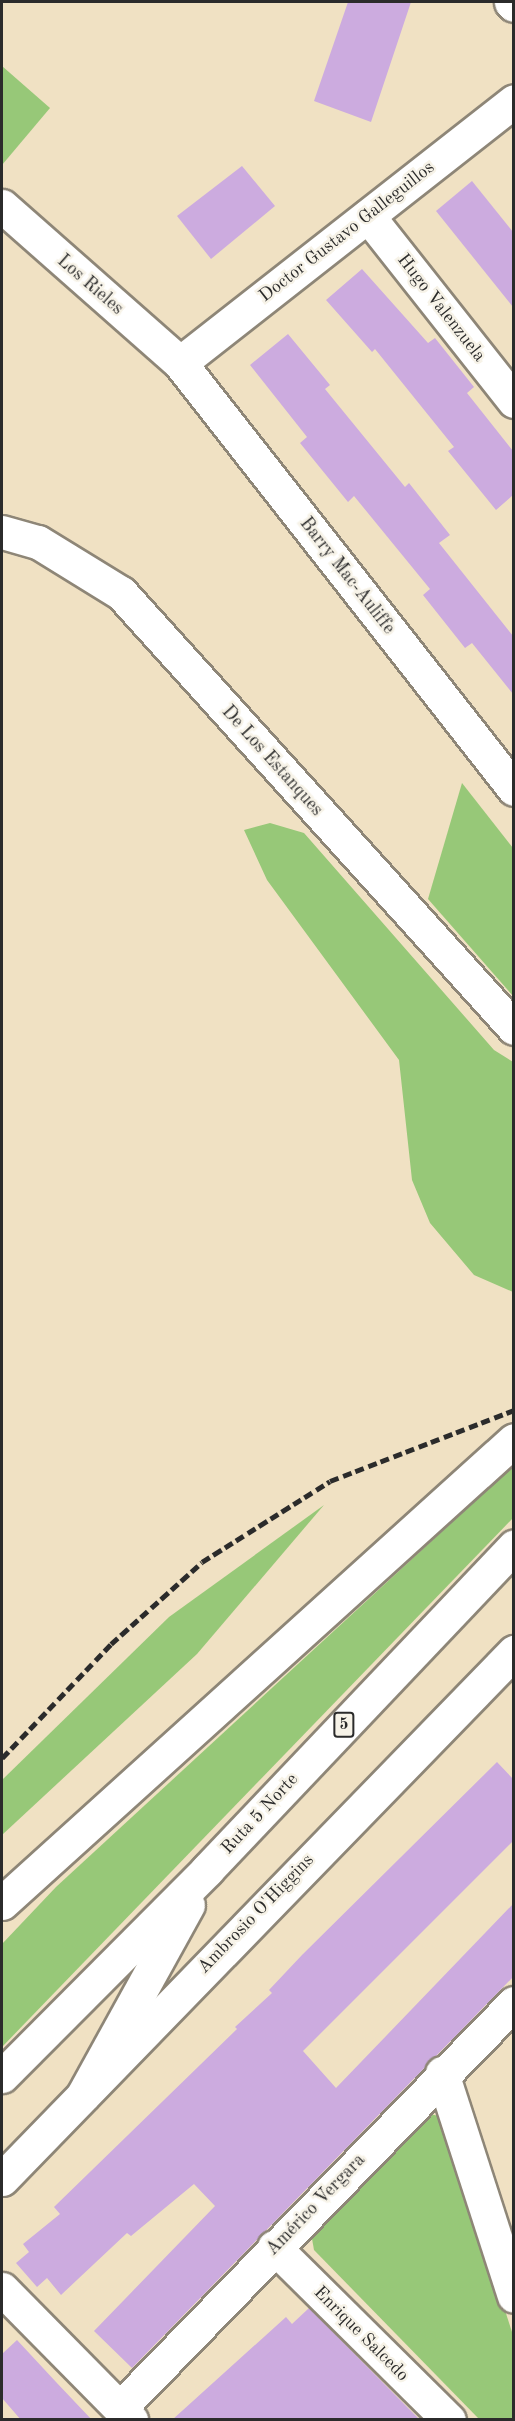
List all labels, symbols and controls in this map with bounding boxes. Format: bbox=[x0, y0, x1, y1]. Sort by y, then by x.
street label: Doctor Gustavo Galleguillos bbox=[255, 157, 439, 307]
street label: Los Rieles bbox=[52, 250, 128, 320]
street label: Hugo Valenzuela bbox=[392, 250, 490, 366]
street label: Barry Mac-Auliffe bbox=[295, 513, 399, 639]
street label: De Los Estanques bbox=[217, 701, 327, 821]
road number: 5 bbox=[332, 1712, 356, 1738]
street label: Ruta 5 Norte bbox=[217, 1769, 303, 1859]
street label: Ambrosio O'Higgins bbox=[193, 1850, 319, 1978]
street label: Américo Vergara bbox=[262, 2150, 370, 2260]
street label: Enrique Salcedo bbox=[309, 2282, 413, 2386]

